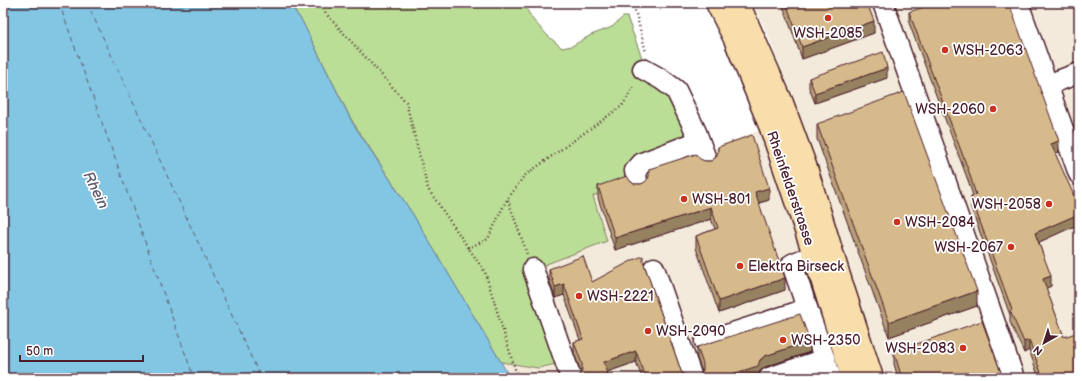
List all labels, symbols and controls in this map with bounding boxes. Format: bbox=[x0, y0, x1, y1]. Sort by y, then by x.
marker: WSH-2085 bbox=[823, 13, 833, 23]
place label: WSH-2085 bbox=[793, 25, 863, 42]
place label: WSH-2063 bbox=[953, 42, 1023, 59]
marker: WSH-2063 bbox=[940, 45, 950, 55]
place label: WSH-2060 bbox=[915, 101, 985, 118]
marker: WSH-2060 bbox=[988, 104, 998, 114]
street label: Rheinfelderstrasse bbox=[763, 129, 818, 248]
water label: Rhein bbox=[78, 168, 113, 212]
place label: WSH-801 bbox=[692, 191, 750, 208]
marker: WSH-801 bbox=[679, 194, 689, 204]
place label: WSH-2058 bbox=[972, 196, 1041, 213]
marker: WSH-2058 bbox=[1044, 199, 1054, 209]
place label: WSH-2084 bbox=[905, 214, 975, 231]
marker: WSH-2084 bbox=[892, 217, 902, 227]
place label: WSH-2067 bbox=[934, 239, 1003, 256]
marker: WSH-2067 bbox=[1006, 242, 1016, 252]
place label: Elektra Birseck bbox=[748, 258, 844, 275]
marker: Elektra Birseck bbox=[735, 261, 745, 271]
place label: WSH-2221 bbox=[587, 288, 654, 305]
marker: WSH-2221 bbox=[574, 291, 584, 301]
place label: WSH-2090 bbox=[656, 323, 725, 340]
north arrow bbox=[1024, 323, 1064, 363]
marker: WSH-2090 bbox=[643, 326, 653, 336]
place label: WSH-2350 bbox=[791, 332, 860, 349]
marker: WSH-2350 bbox=[778, 335, 788, 345]
scale bar bbox=[20, 337, 143, 363]
place label: WSH-2083 bbox=[885, 340, 955, 357]
marker: WSH-2083 bbox=[958, 343, 968, 353]
text: N bbox=[1031, 343, 1045, 358]
text: 50 m bbox=[26, 344, 53, 359]

